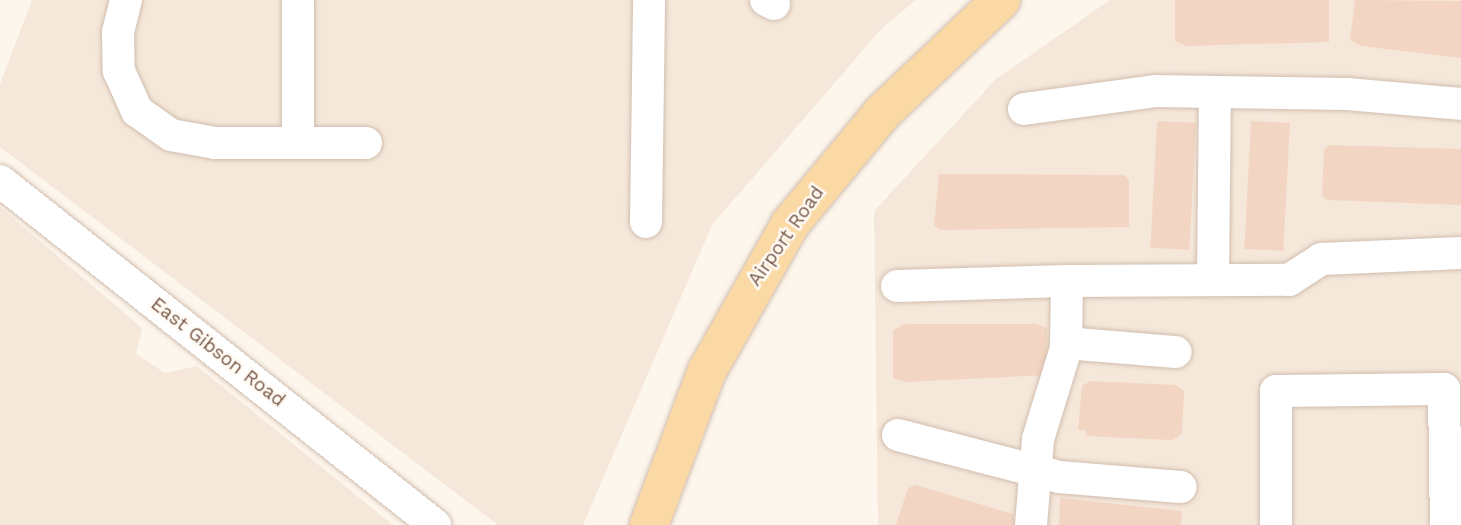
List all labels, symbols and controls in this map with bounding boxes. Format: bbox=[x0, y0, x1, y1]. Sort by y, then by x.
street label: Airport Road bbox=[743, 182, 829, 290]
street label: East Gibson Road bbox=[146, 293, 290, 411]

